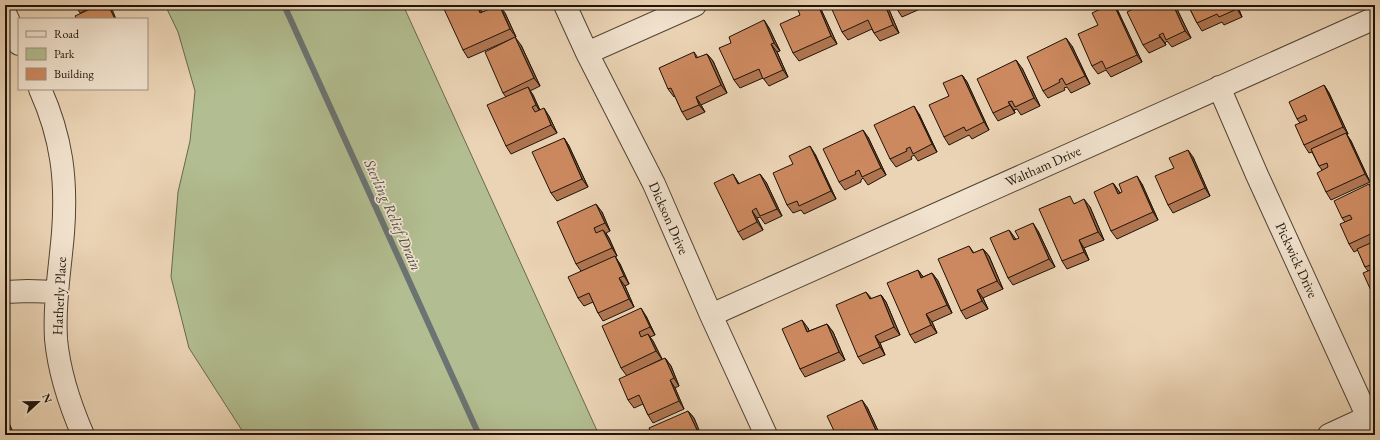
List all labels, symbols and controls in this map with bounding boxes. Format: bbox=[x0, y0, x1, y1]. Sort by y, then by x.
legend bbox=[18, 18, 148, 90]
text: Road bbox=[54, 26, 80, 42]
text: Park bbox=[54, 46, 75, 62]
text: Building bbox=[54, 66, 95, 82]
street label: Waltham Drive bbox=[1002, 141, 1084, 191]
water label: Sterling Relief Drain bbox=[360, 155, 427, 273]
street label: Dickson Drive bbox=[645, 179, 693, 258]
street label: Pickwick Drive bbox=[1272, 219, 1323, 301]
street label: Hatherly Place bbox=[48, 256, 70, 336]
north arrow bbox=[18, 382, 58, 422]
text: N bbox=[39, 392, 55, 405]

